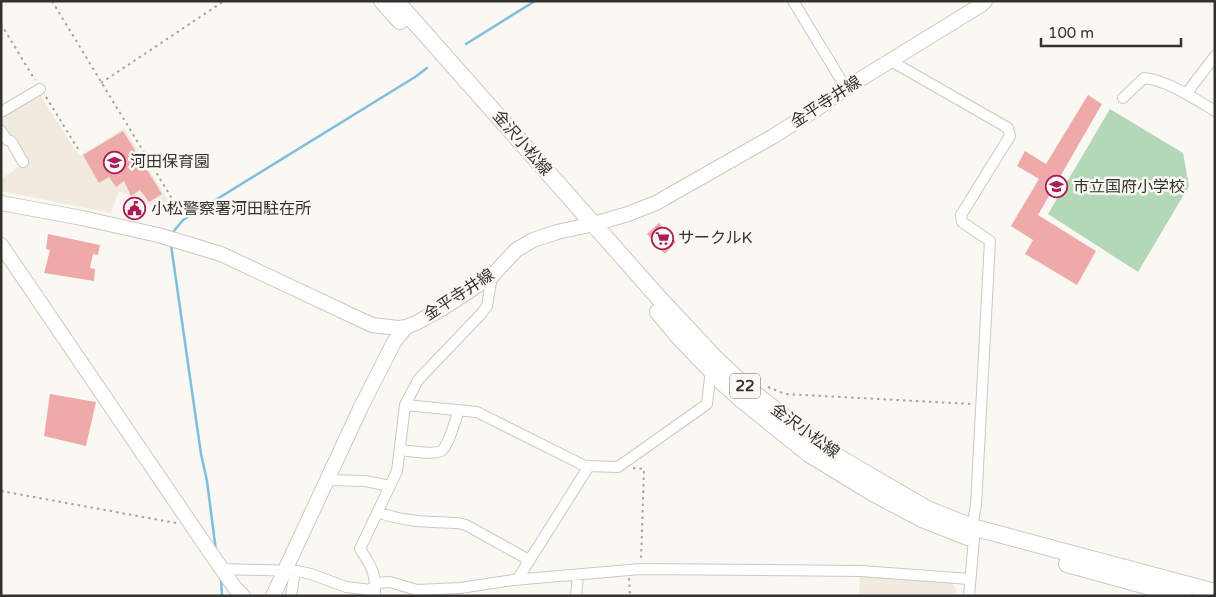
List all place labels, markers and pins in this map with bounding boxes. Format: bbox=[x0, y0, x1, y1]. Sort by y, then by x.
school or university icon: 河田保育園 bbox=[102, 150, 126, 174]
place label: 河田保育園 bbox=[130, 152, 210, 172]
school or university icon: 市立国府小学校 bbox=[1045, 175, 1069, 199]
place label: 市立国府小学校 bbox=[1073, 177, 1185, 197]
public building icon: 小松警察署河田駐在所 bbox=[123, 197, 147, 221]
place label: 小松警察署河田駐在所 bbox=[151, 199, 311, 219]
supermarket icon: サークルK bbox=[650, 226, 674, 250]
place label: サークルK bbox=[678, 228, 753, 248]

